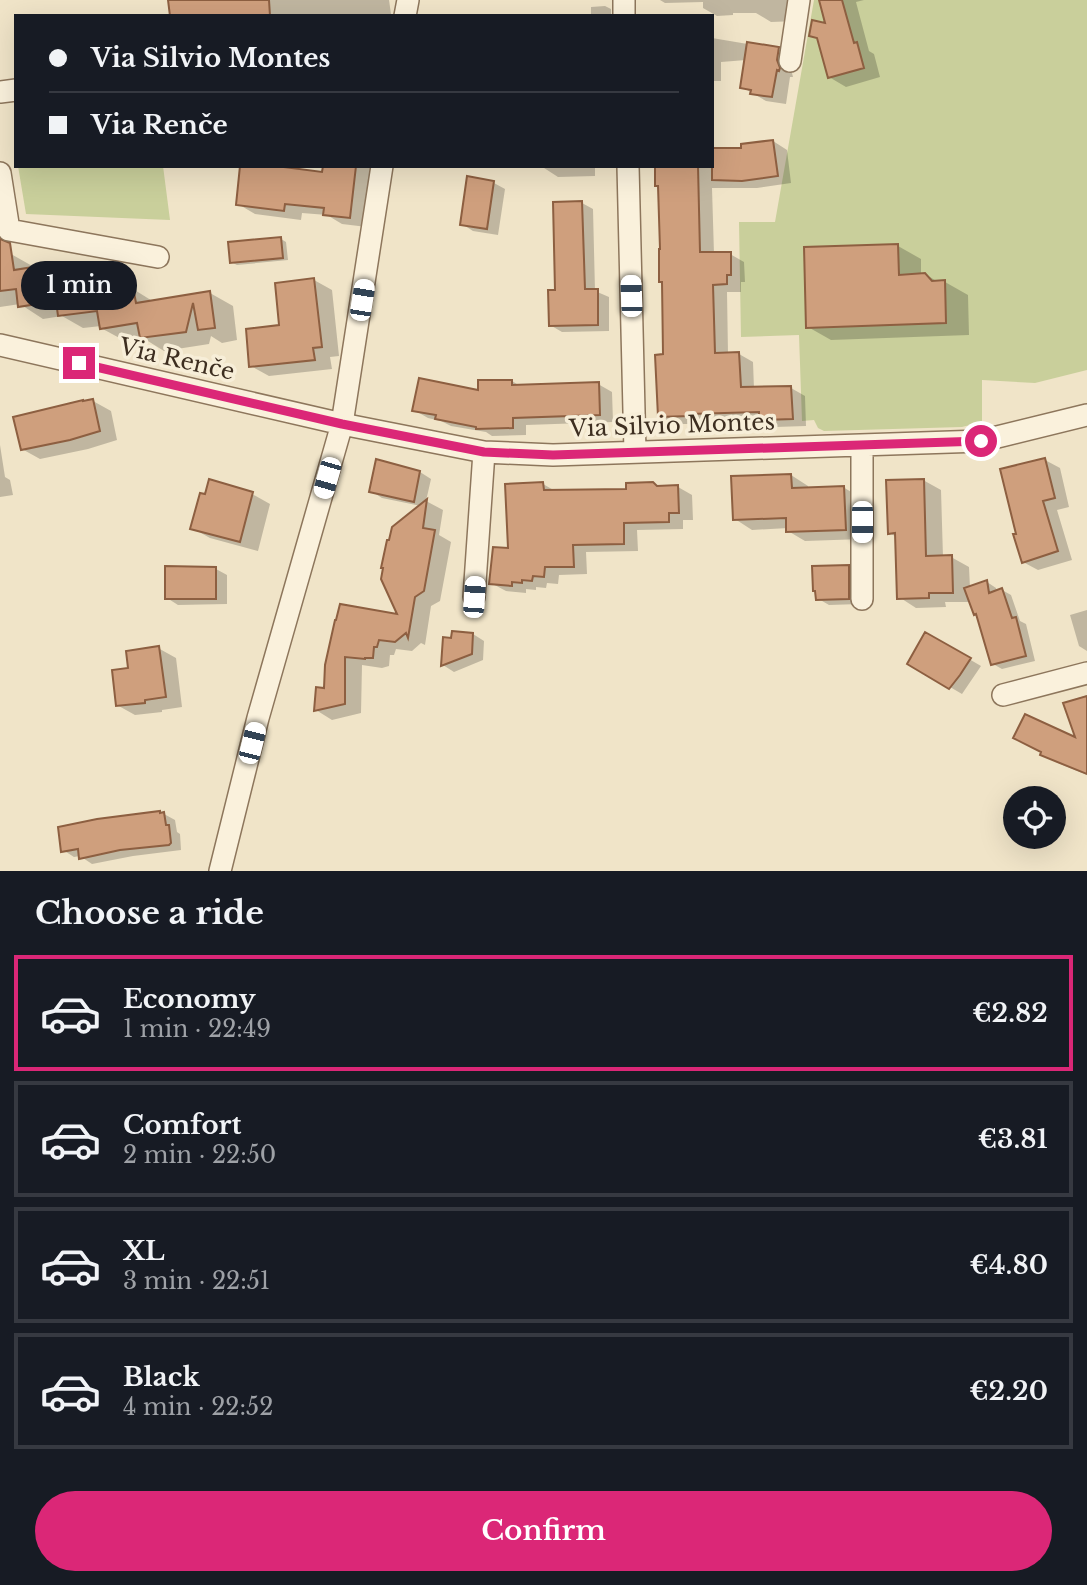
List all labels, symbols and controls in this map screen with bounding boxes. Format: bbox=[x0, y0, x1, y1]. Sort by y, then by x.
text: Via Silvio Montes bbox=[91, 42, 330, 74]
text: Via Renče bbox=[91, 109, 228, 141]
callout: 1 min bbox=[21, 262, 137, 310]
text: 1 min bbox=[46, 271, 112, 299]
car bbox=[620, 275, 643, 317]
car bbox=[349, 278, 376, 322]
street label: Via Renče bbox=[116, 332, 237, 386]
route end bbox=[63, 347, 95, 379]
street label: Via Silvio Montes bbox=[568, 407, 775, 443]
route start bbox=[965, 425, 997, 457]
car bbox=[312, 455, 343, 501]
car bbox=[852, 501, 873, 543]
car bbox=[463, 575, 486, 619]
car bbox=[237, 720, 268, 766]
map controls bbox=[1003, 786, 1066, 849]
button: locate bbox=[1003, 786, 1066, 849]
text: Choose a ride bbox=[35, 893, 264, 933]
icon: car bbox=[39, 982, 102, 1045]
text: Economy bbox=[123, 983, 256, 1015]
text: €2.82 bbox=[972, 997, 1048, 1029]
text: 1 min · 22:49 bbox=[123, 1015, 271, 1043]
icon: car bbox=[39, 1108, 102, 1171]
text: Comfort bbox=[123, 1109, 241, 1141]
text: €3.81 bbox=[978, 1123, 1048, 1155]
text: 2 min · 22:50 bbox=[123, 1141, 276, 1169]
icon: car bbox=[39, 1234, 102, 1297]
text: XL bbox=[123, 1235, 165, 1267]
text: €4.80 bbox=[970, 1249, 1048, 1281]
text: 3 min · 22:51 bbox=[123, 1267, 270, 1295]
icon: car bbox=[39, 1360, 102, 1423]
text: Black bbox=[123, 1361, 200, 1393]
text: €2.20 bbox=[969, 1375, 1048, 1407]
text: 4 min · 22:52 bbox=[123, 1393, 273, 1421]
button: Confirm bbox=[35, 1491, 1052, 1571]

